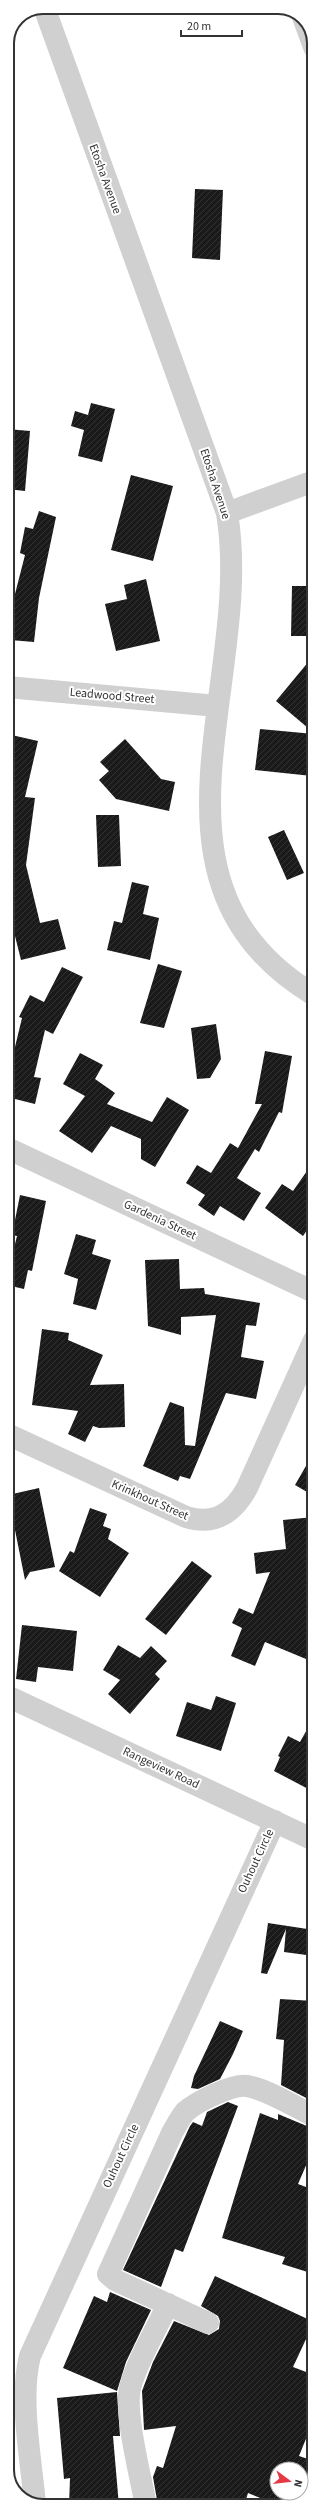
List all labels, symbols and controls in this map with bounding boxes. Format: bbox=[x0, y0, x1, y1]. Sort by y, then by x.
scale bar bbox=[181, 12, 242, 38]
text: 20 m bbox=[187, 18, 211, 35]
street label: Etosha Avenue bbox=[84, 142, 126, 216]
street label: Etosha Avenue bbox=[196, 446, 234, 522]
street label: Leadwood Street bbox=[69, 684, 155, 708]
street label: Gardenia Street bbox=[121, 1196, 199, 1244]
street label: Krinkhout Street bbox=[109, 1475, 191, 1525]
street label: Rangeview Road bbox=[120, 1743, 202, 1793]
street label: Ouhout Circle bbox=[234, 1826, 278, 1896]
street label: Ouhout Circle bbox=[99, 2121, 143, 2191]
north arrow bbox=[269, 2461, 309, 2501]
text: N bbox=[290, 2478, 306, 2489]

